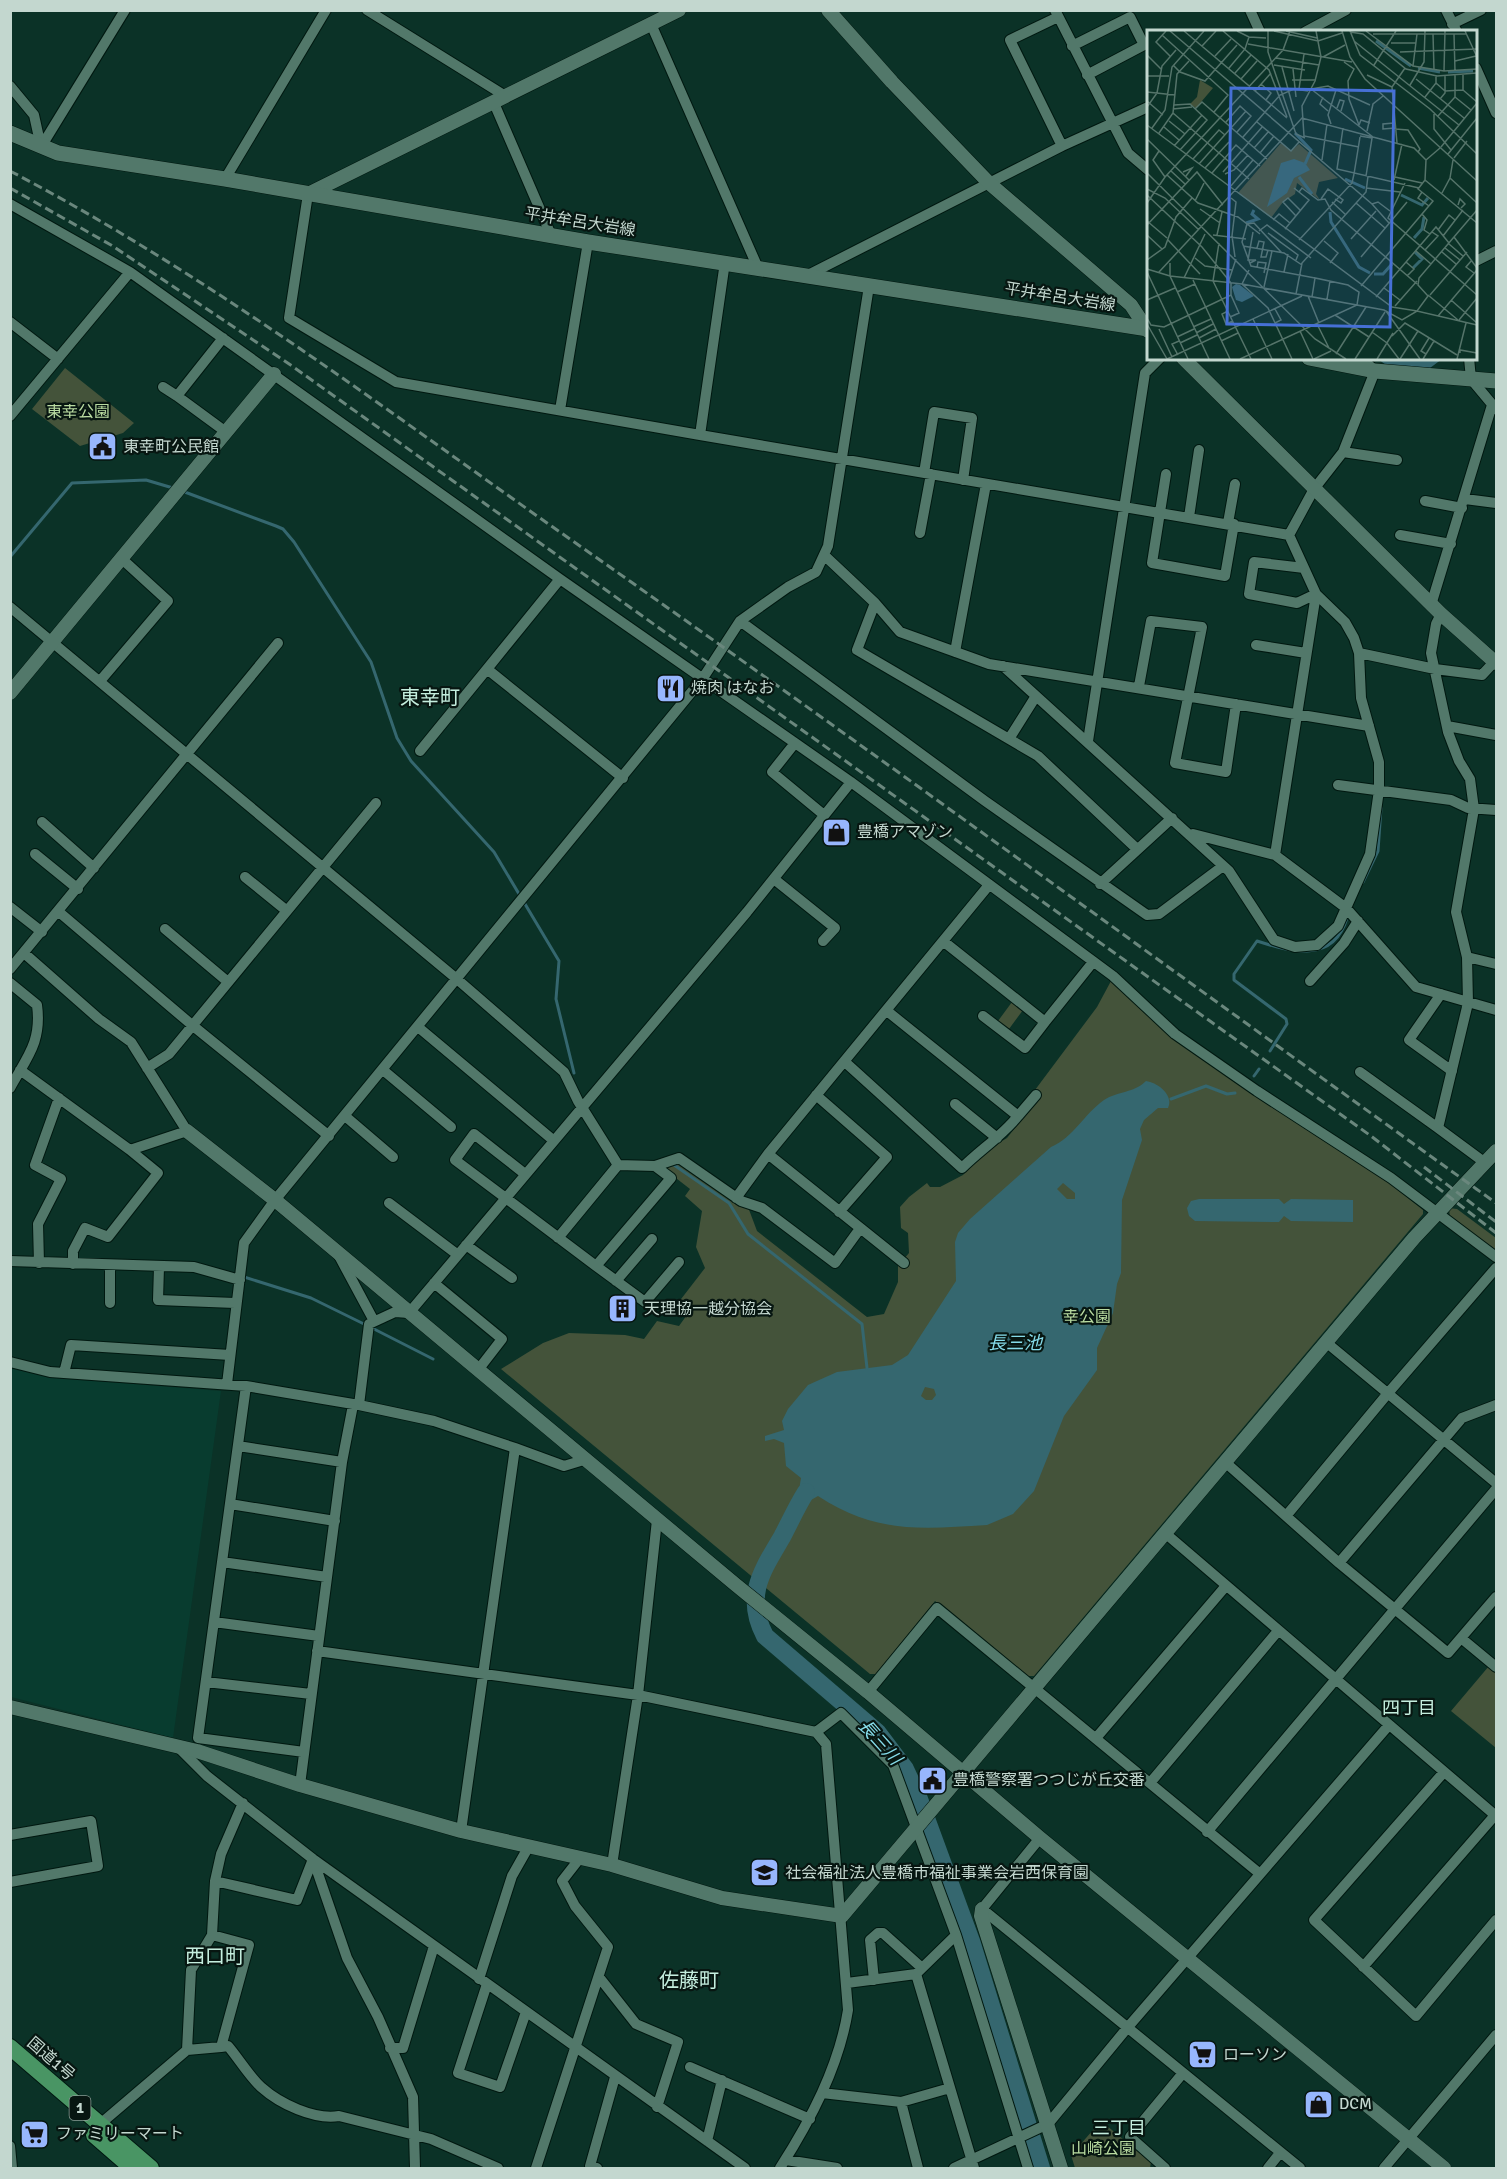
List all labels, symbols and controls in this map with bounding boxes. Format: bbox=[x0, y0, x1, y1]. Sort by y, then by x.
inset map bbox=[1147, 30, 1477, 360]
street label: 平井牟呂大岩線 bbox=[523, 203, 637, 241]
street label: 平井牟呂大岩線 bbox=[1003, 278, 1117, 316]
park label: 東幸公園 bbox=[46, 402, 110, 422]
public building icon: 東幸町公民館 bbox=[86, 431, 118, 463]
place label: 東幸町公民館 bbox=[123, 437, 219, 457]
restaurant icon: 焼肉 はなお bbox=[654, 672, 686, 704]
place label: 焼肉 はなお bbox=[691, 678, 775, 698]
district label: 東幸町 bbox=[400, 685, 460, 710]
shop icon: 豊橋アマゾン bbox=[820, 816, 852, 848]
place label: 豊橋アマゾン bbox=[857, 822, 953, 842]
building icon: 天理協一越分協会 bbox=[607, 1293, 639, 1325]
place label: 天理協一越分協会 bbox=[644, 1299, 772, 1319]
park label: 幸公園 bbox=[1063, 1307, 1111, 1327]
water label: 長三池 bbox=[988, 1332, 1044, 1354]
district label: 四丁目 bbox=[1382, 1697, 1436, 1719]
water label: 長三川 bbox=[854, 1715, 908, 1771]
public building icon: 豊橋警察署つつじが丘交番 bbox=[916, 1764, 948, 1796]
place label: 豊橋警察署つつじが丘交番 bbox=[953, 1770, 1145, 1790]
school or university icon: 社会福祉法人豊橋市福祉事業会岩西保育園 bbox=[748, 1857, 780, 1889]
place label: 社会福祉法人豊橋市福祉事業会岩西保育園 bbox=[785, 1863, 1089, 1883]
district label: 西口町 bbox=[185, 1944, 245, 1969]
district label: 佐藤町 bbox=[659, 1968, 719, 1993]
street label: 国道1号 bbox=[23, 2033, 79, 2085]
supermarket icon: ローソン bbox=[1186, 2039, 1218, 2071]
place label: ローソン bbox=[1223, 2045, 1287, 2065]
shop icon: DCM bbox=[1302, 2088, 1334, 2120]
place label: DCM bbox=[1339, 2094, 1372, 2114]
road number: 1 bbox=[70, 2096, 90, 2120]
district label: 三丁目 bbox=[1092, 2117, 1146, 2139]
supermarket icon: ファミリーマート bbox=[19, 2118, 51, 2150]
place label: ファミリーマート bbox=[56, 2124, 184, 2144]
park label: 山崎公園 bbox=[1071, 2139, 1135, 2159]

